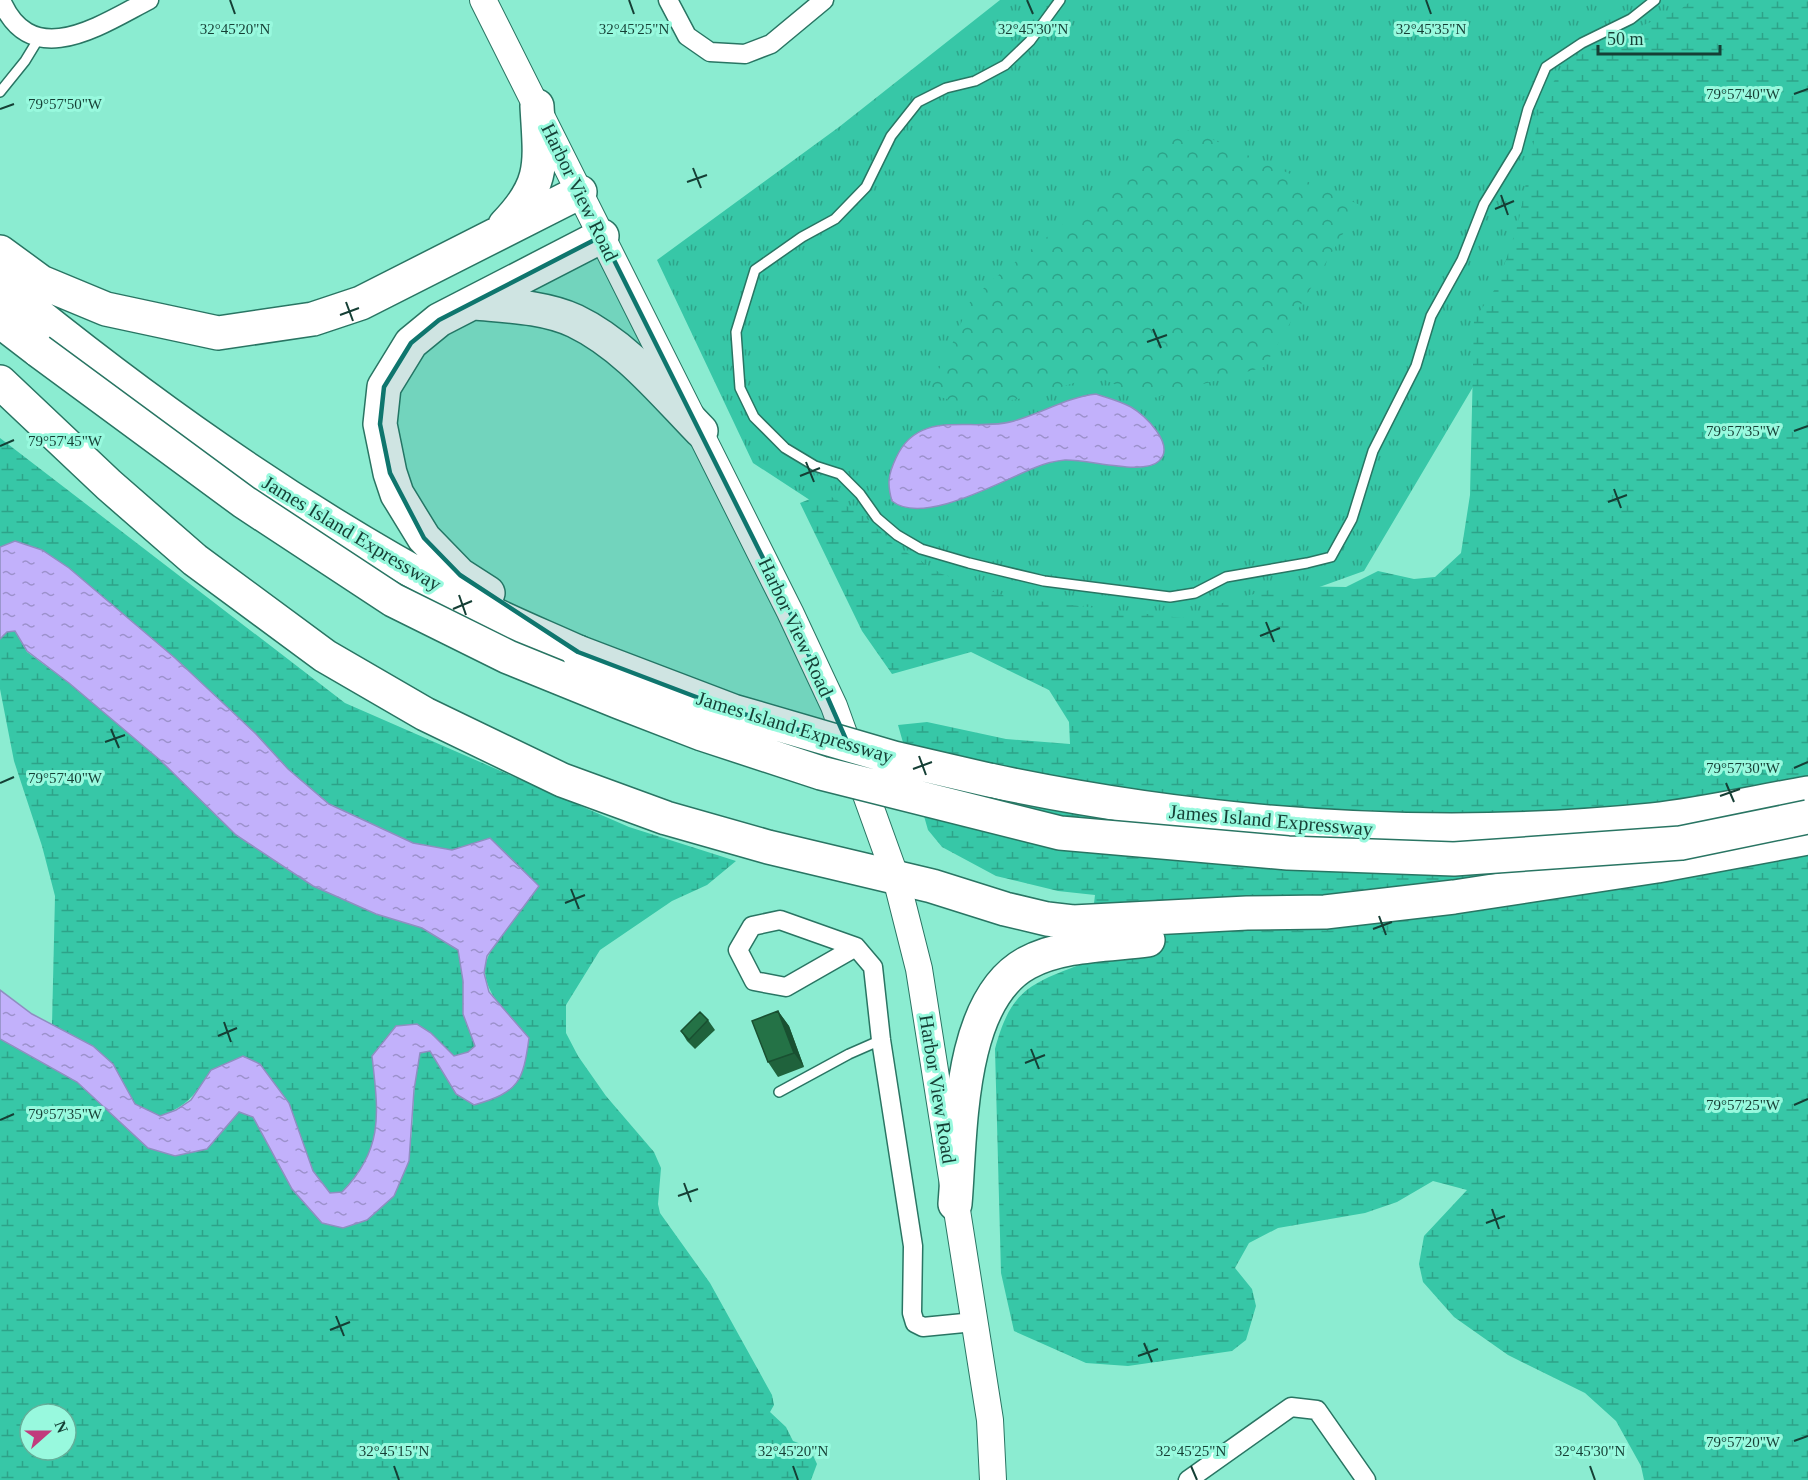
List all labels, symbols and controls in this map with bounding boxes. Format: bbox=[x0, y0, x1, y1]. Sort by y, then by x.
scale bar bbox=[1598, 18, 1720, 56]
text: 32°45'20"N bbox=[200, 21, 270, 37]
text: 32°45'25"N bbox=[599, 21, 669, 37]
text: 32°45'30"N bbox=[998, 21, 1068, 37]
text: 32°45'35"N bbox=[1396, 21, 1466, 37]
text: 50 m bbox=[1607, 29, 1644, 49]
text: 79°57'40"W bbox=[1706, 86, 1781, 102]
text: 79°57'50"W bbox=[28, 96, 103, 112]
street label: Harbor View Road bbox=[537, 119, 623, 265]
text: 79°57'35"W bbox=[1706, 423, 1781, 439]
text: 79°57'45"W bbox=[28, 433, 103, 449]
street label: James Island Expressway bbox=[258, 471, 445, 596]
street label: Harbor View Road bbox=[754, 554, 838, 700]
street label: James Island Expressway bbox=[694, 687, 896, 768]
text: 79°57'30"W bbox=[1706, 760, 1781, 776]
text: 79°57'40"W bbox=[28, 770, 103, 786]
street label: James Island Expressway bbox=[1168, 800, 1374, 841]
street label: Harbor View Road bbox=[915, 1013, 961, 1165]
text: 79°57'25"W bbox=[1706, 1097, 1781, 1113]
text: 79°57'35"W bbox=[28, 1106, 103, 1122]
north arrow bbox=[18, 1402, 78, 1462]
text: N bbox=[52, 1418, 72, 1436]
text: 79°57'20"W bbox=[1706, 1434, 1781, 1450]
text: 32°45'15"N bbox=[359, 1443, 429, 1459]
text: 32°45'20"N bbox=[758, 1443, 828, 1459]
text: 32°45'25"N bbox=[1156, 1443, 1226, 1459]
text: 32°45'30"N bbox=[1555, 1443, 1625, 1459]

